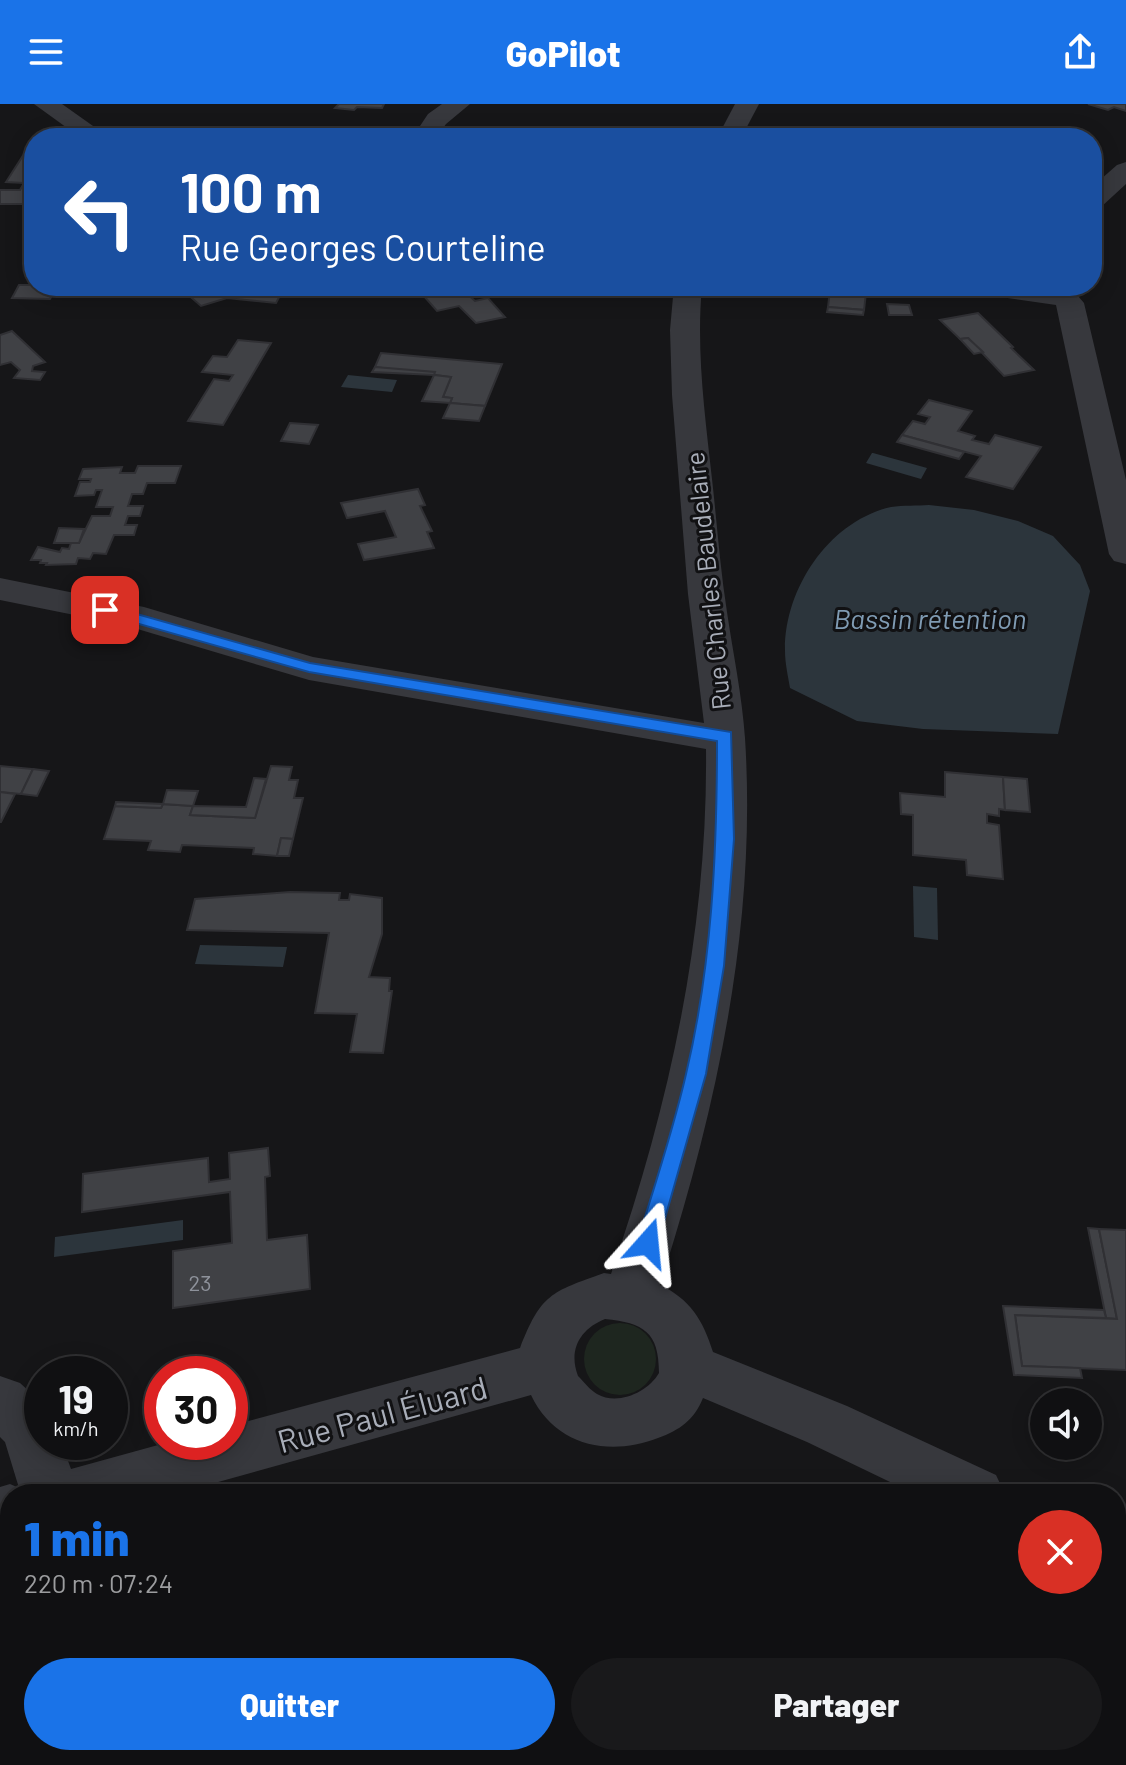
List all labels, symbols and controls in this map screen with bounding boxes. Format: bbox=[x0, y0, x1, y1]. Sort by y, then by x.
icon: menu bbox=[24, 30, 68, 74]
icon: share bbox=[1058, 30, 1102, 74]
text: GoPilot bbox=[505, 31, 621, 74]
text: 100 m bbox=[180, 157, 322, 224]
icon: left bbox=[48, 160, 152, 264]
text: Rue Georges Courteline bbox=[180, 225, 546, 268]
street label: Rue Charles Baudelaire bbox=[678, 450, 736, 712]
pin bbox=[71, 576, 139, 644]
icon: arrive bbox=[83, 588, 127, 632]
water label: Bassin rétention bbox=[833, 601, 1027, 635]
position arrow bbox=[606, 1201, 690, 1285]
house number: 23 bbox=[189, 1269, 212, 1295]
speed limit sign: 30 bbox=[144, 1356, 248, 1460]
street label: Rue Paul Éluard bbox=[273, 1367, 491, 1459]
text: 19 bbox=[58, 1374, 94, 1422]
map controls bbox=[1030, 1388, 1102, 1460]
button: sound bbox=[1030, 1388, 1102, 1460]
text: km/h bbox=[53, 1416, 99, 1440]
text: 1 min bbox=[24, 1508, 130, 1566]
button: close bbox=[1018, 1510, 1102, 1594]
text: 220 m · 07:24 bbox=[24, 1567, 173, 1598]
button: Quitter bbox=[24, 1658, 555, 1750]
button: Partager bbox=[571, 1658, 1102, 1750]

